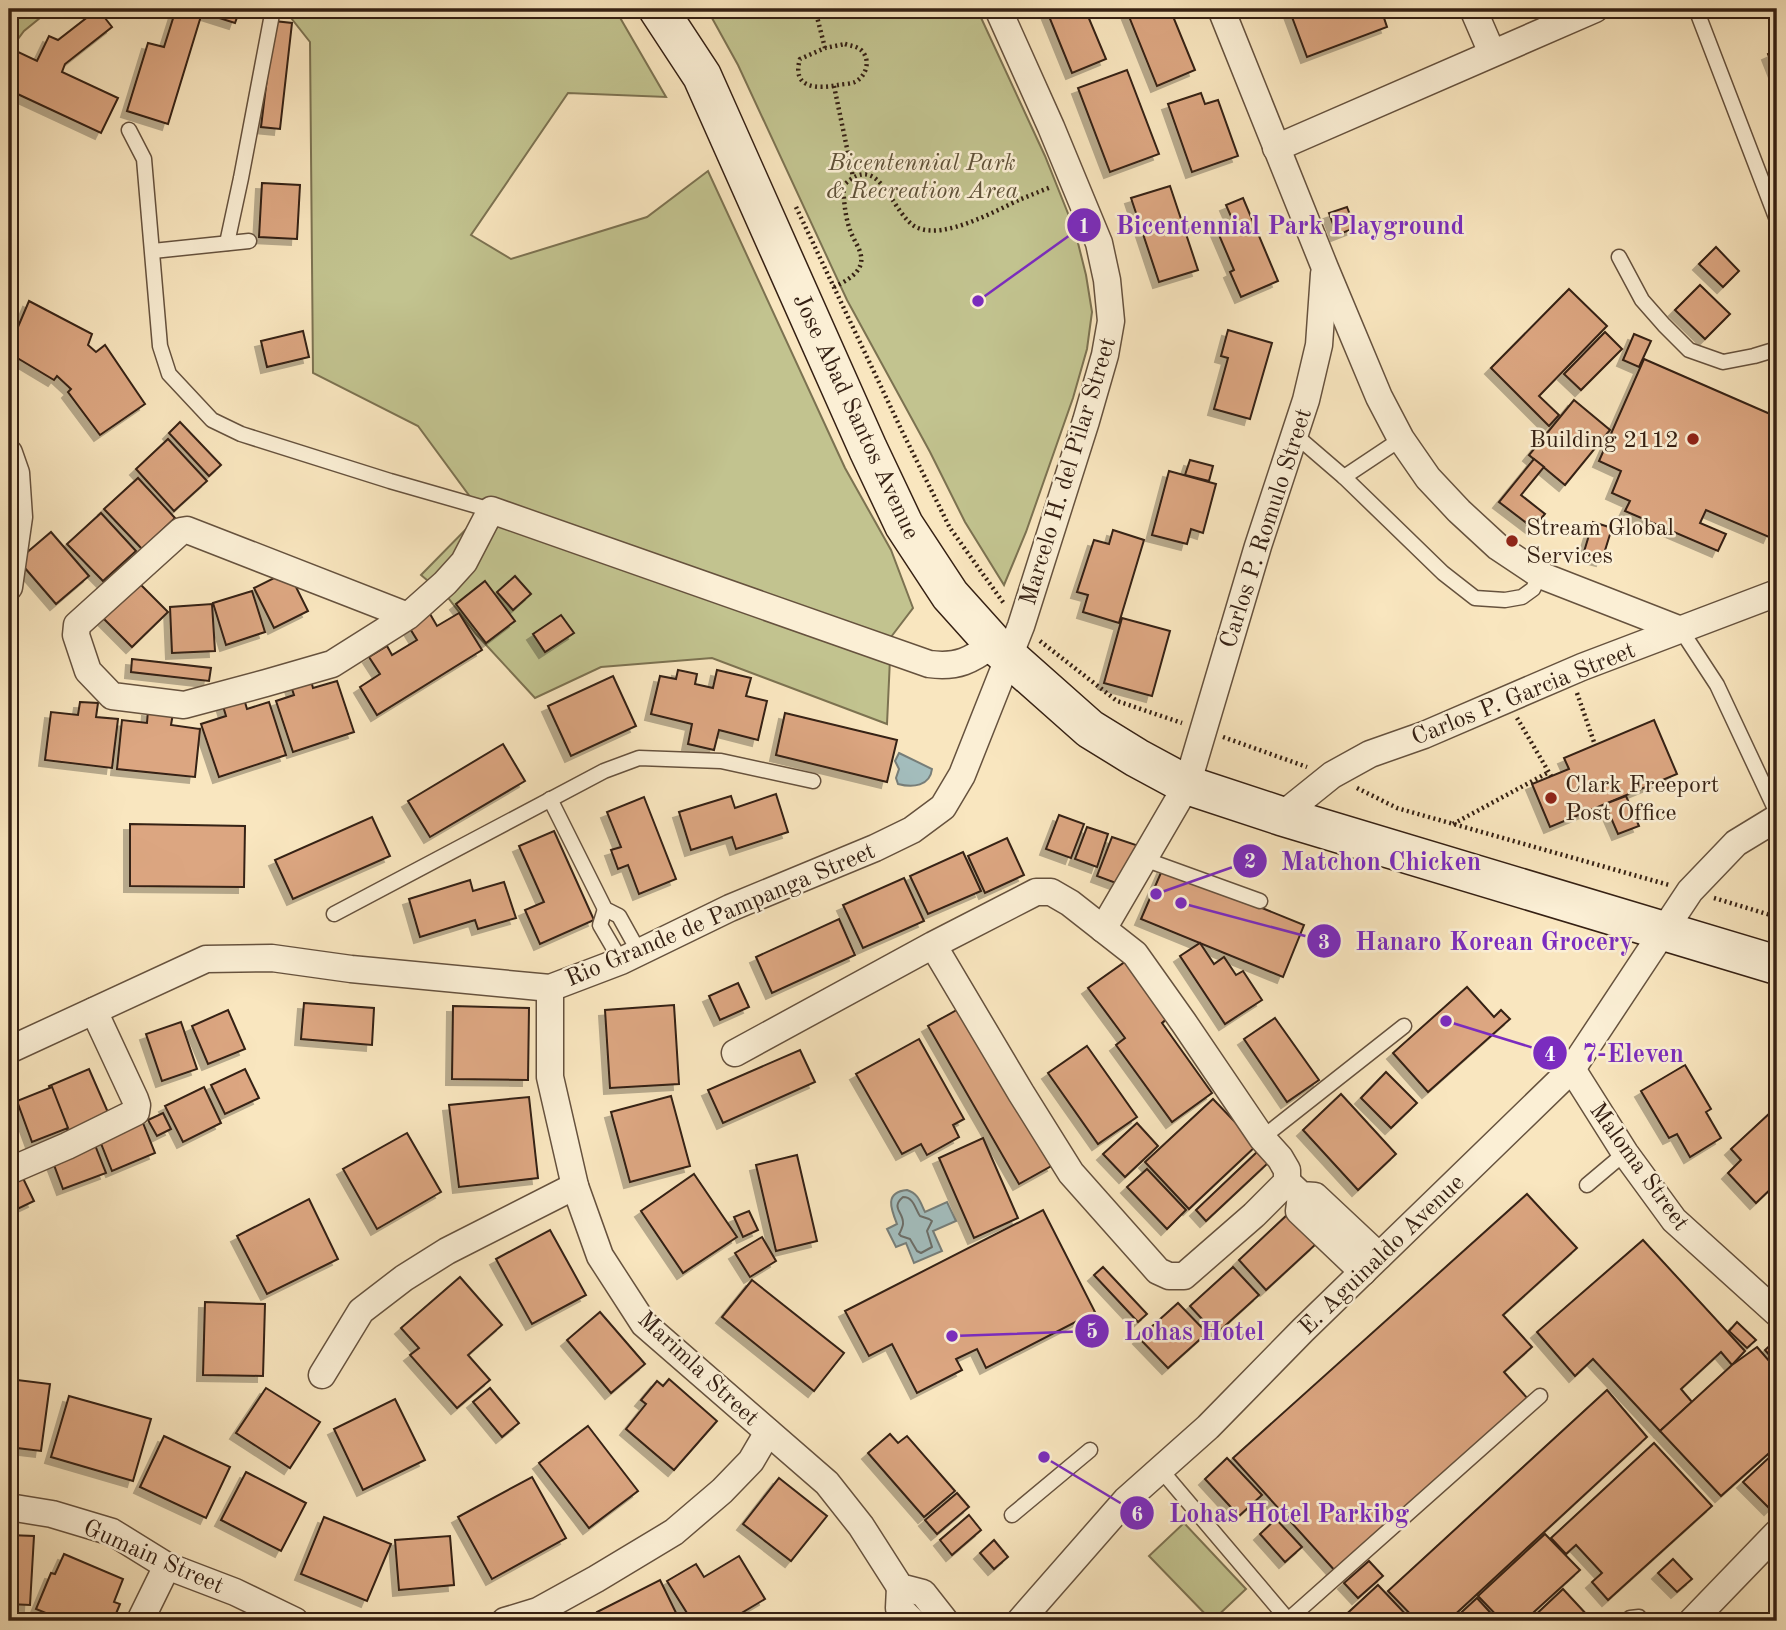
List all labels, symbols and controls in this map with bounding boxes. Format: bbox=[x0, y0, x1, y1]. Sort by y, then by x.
park label: Bicentennial Park & Recreation Area bbox=[826, 152, 1018, 204]
callout: Bicentennial Park Playground bbox=[1067, 202, 1479, 249]
text: Bicentennial Park Playground bbox=[1115, 214, 1465, 240]
text: 1 bbox=[1078, 217, 1090, 238]
street label: Jose Abad Santos Avenue bbox=[788, 290, 923, 543]
street label: Marcelo H. del Pilar Street bbox=[1017, 335, 1121, 608]
street label: Carlos P. Romulo Street bbox=[1217, 406, 1317, 651]
place label: Building 2112 bbox=[1529, 429, 1679, 453]
marker: Building 2112 bbox=[1685, 431, 1701, 447]
place label: Stream Global Services bbox=[1526, 517, 1674, 569]
marker: Stream Global Services bbox=[1504, 533, 1520, 549]
street label: Carlos P. Garcia Street bbox=[1408, 639, 1639, 751]
place label: Clark Freeport Post Office bbox=[1565, 774, 1719, 826]
marker: Clark Freeport Post Office bbox=[1543, 790, 1559, 806]
callout: Matchon Chicken bbox=[1232, 838, 1495, 885]
street label: Rio Grande de Pampanga Street bbox=[563, 840, 879, 992]
text: Matchon Chicken bbox=[1281, 850, 1481, 876]
text: 2 bbox=[1244, 852, 1256, 873]
callout: Hanaro Korean Grocery bbox=[1306, 918, 1647, 965]
text: Hanaro Korean Grocery bbox=[1355, 930, 1633, 956]
text: 3 bbox=[1318, 933, 1330, 954]
callout: 7-Eleven bbox=[1533, 1030, 1698, 1077]
text: 7-Eleven bbox=[1582, 1042, 1684, 1068]
text: 4 bbox=[1544, 1045, 1556, 1066]
street label: Maloma Street bbox=[1584, 1099, 1693, 1236]
street label: E. Aguinaldo Avenue bbox=[1295, 1171, 1470, 1340]
street label: Marimla Street bbox=[632, 1307, 763, 1431]
callout: Lohas Hotel bbox=[1075, 1307, 1279, 1354]
text: Lohas Hotel bbox=[1123, 1320, 1265, 1346]
text: 5 bbox=[1086, 1322, 1098, 1343]
callout: Lohas Hotel Parkibg bbox=[1120, 1490, 1423, 1537]
text: Lohas Hotel Parkibg bbox=[1169, 1502, 1410, 1528]
text: 6 bbox=[1131, 1505, 1143, 1526]
street label: Gumain Street bbox=[79, 1516, 227, 1599]

